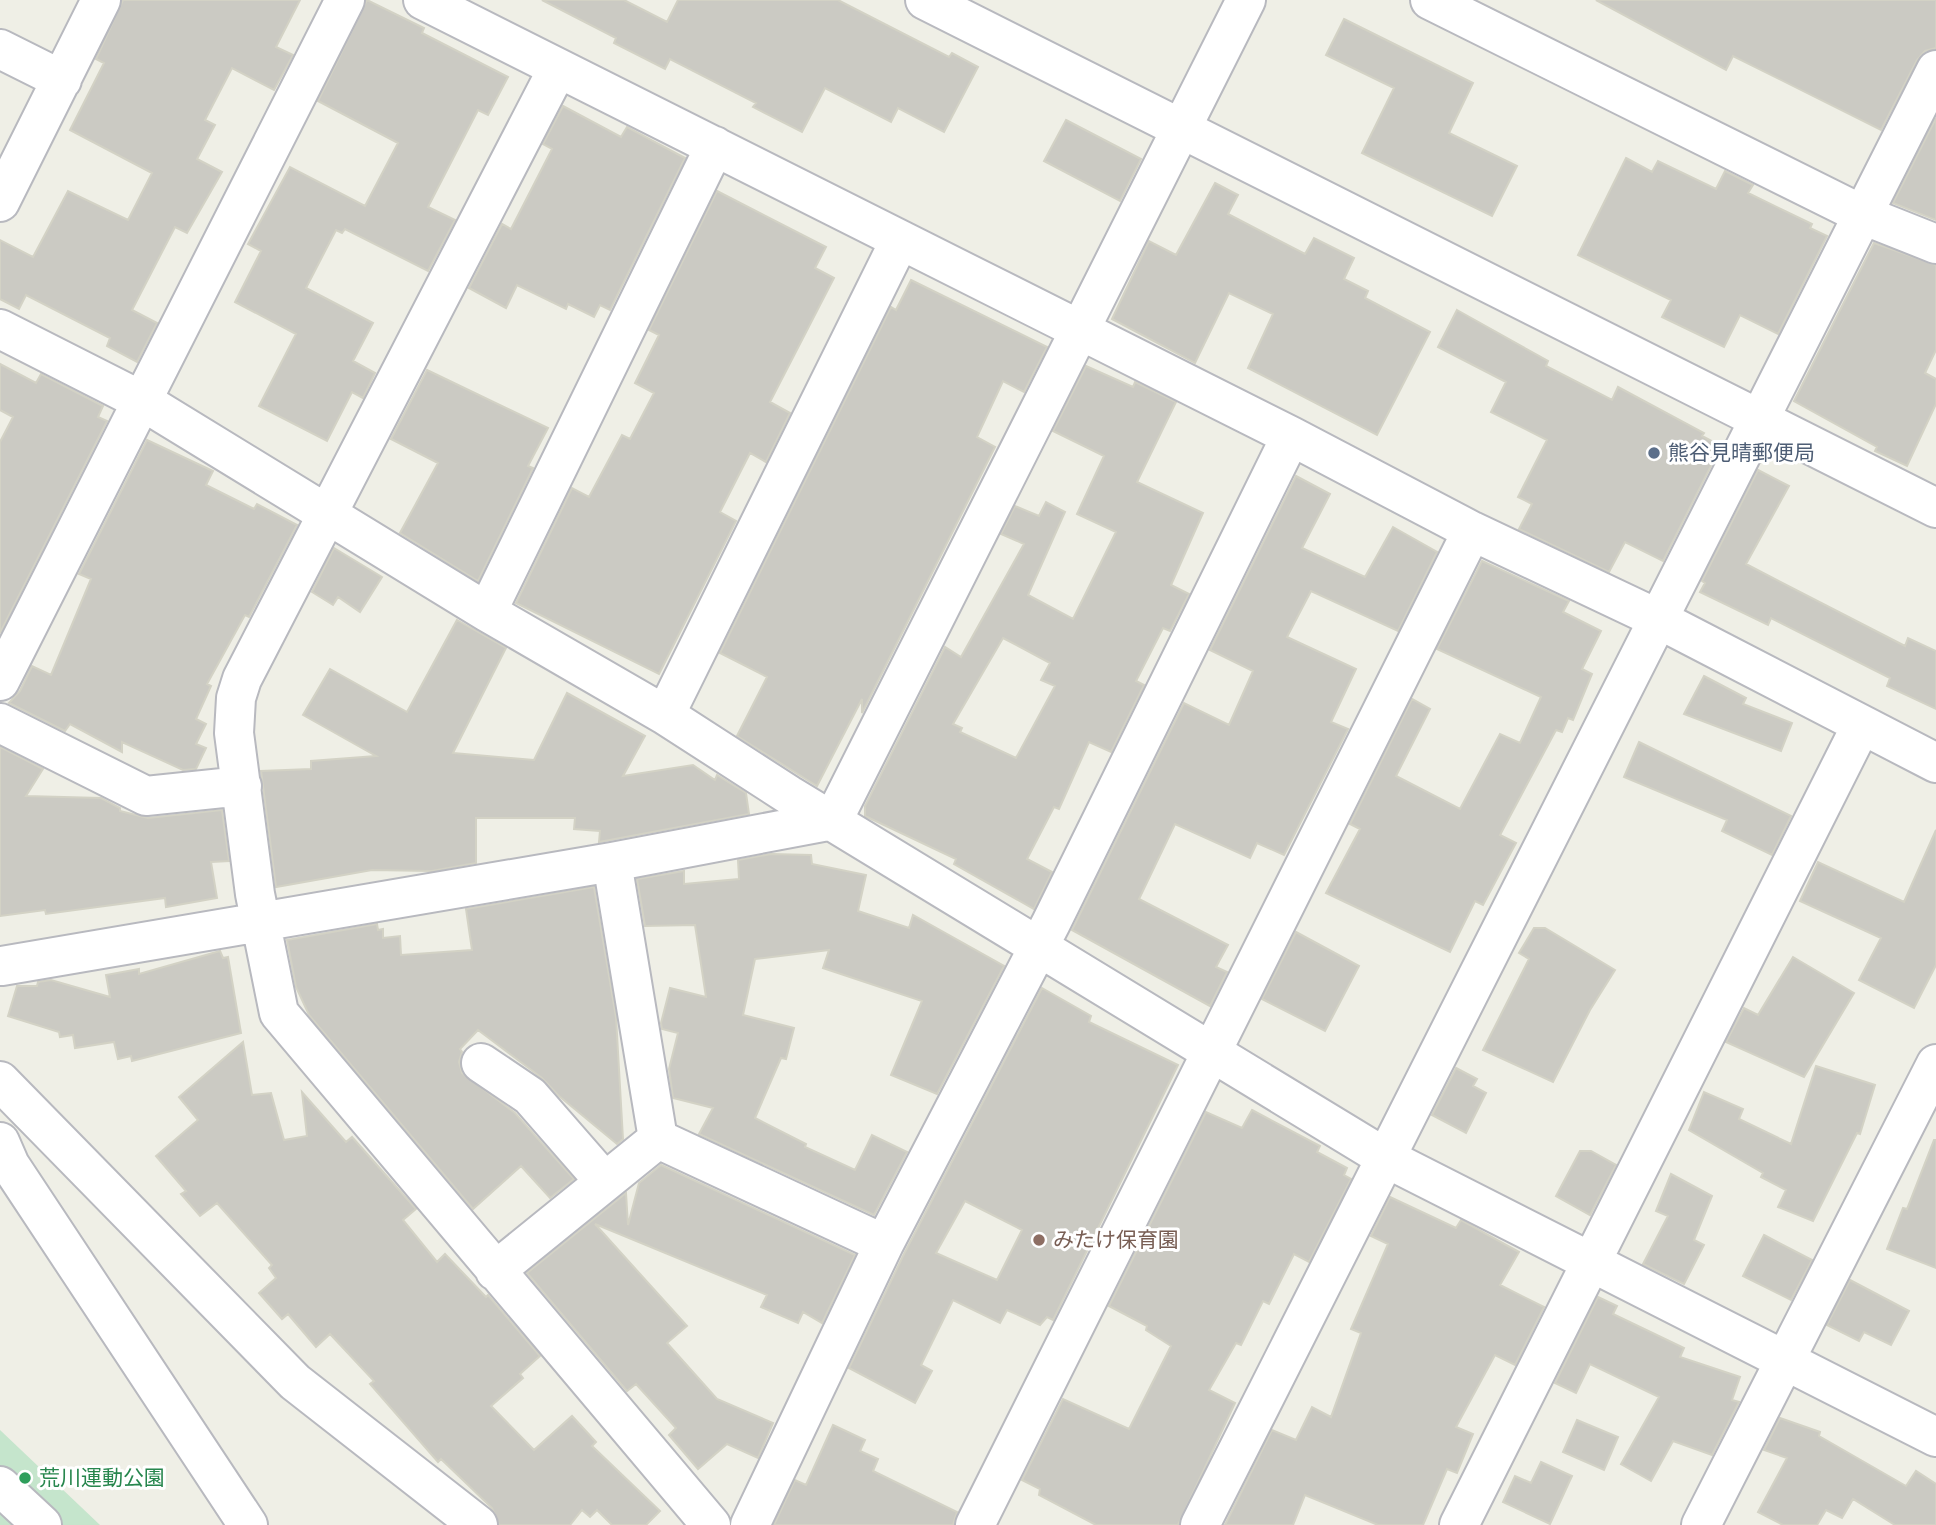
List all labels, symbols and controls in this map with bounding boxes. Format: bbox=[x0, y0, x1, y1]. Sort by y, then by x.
place label: 熊谷見晴郵便局 bbox=[1668, 441, 1815, 465]
marker: 熊谷見晴郵便局 bbox=[1646, 445, 1662, 461]
place label: みたけ保育園 bbox=[1053, 1228, 1179, 1252]
marker: みたけ保育園 bbox=[1031, 1232, 1047, 1248]
place label: 荒川運動公園 bbox=[39, 1466, 165, 1490]
marker: 荒川運動公園 bbox=[17, 1470, 33, 1486]

